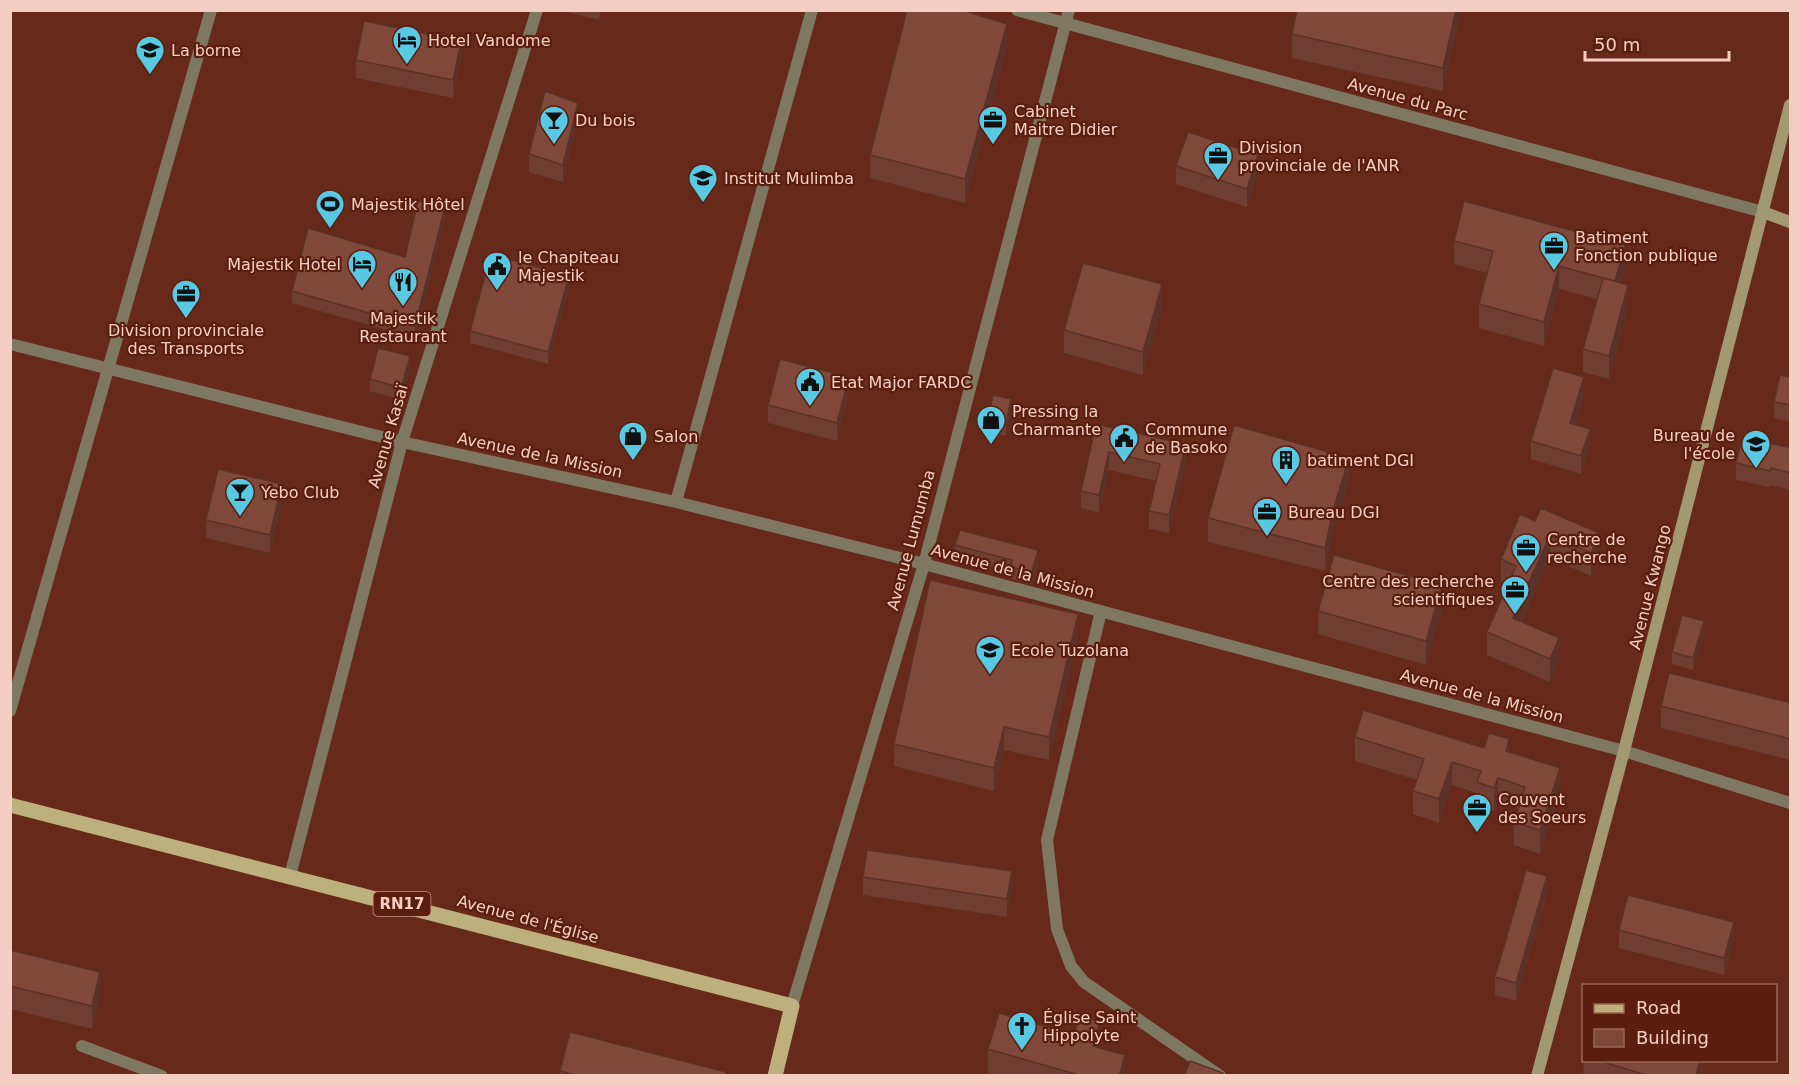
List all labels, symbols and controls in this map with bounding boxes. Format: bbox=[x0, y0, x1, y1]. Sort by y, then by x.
hotel icon: Hotel Vandome bbox=[391, 24, 423, 66]
scale bar bbox=[1585, 24, 1729, 62]
place label: Hotel Vandome bbox=[428, 31, 551, 50]
school or university icon: La borne bbox=[134, 34, 166, 76]
text: 50 m bbox=[1594, 34, 1640, 55]
place label: La borne bbox=[171, 41, 241, 60]
street label: Avenue du Parc bbox=[1346, 74, 1470, 124]
place label: Cabinet Maitre Didier bbox=[1014, 102, 1118, 139]
bar icon: Du bois bbox=[538, 104, 570, 146]
office icon: Cabinet Maitre Didier bbox=[977, 104, 1009, 146]
place label: Du bois bbox=[575, 111, 635, 130]
place label: Division provinciale de l'ANR bbox=[1239, 138, 1400, 175]
office icon: Division provinciale de l'ANR bbox=[1202, 140, 1234, 182]
school or university icon: Institut Mulimba bbox=[687, 162, 719, 204]
place label: Institut Mulimba bbox=[724, 169, 854, 188]
sports icon: Majestik Hôtel bbox=[314, 188, 346, 230]
place label: Majestik Hôtel bbox=[351, 195, 465, 214]
place label: Batiment Fonction publique bbox=[1575, 228, 1718, 265]
office icon: Batiment Fonction publique bbox=[1538, 230, 1570, 272]
hotel icon: Majestik Hotel bbox=[346, 248, 378, 290]
place label: le Chapiteau Majestik bbox=[518, 248, 619, 285]
public building icon: le Chapiteau Majestik bbox=[481, 250, 513, 292]
place label: Majestik Hotel bbox=[227, 255, 341, 274]
restaurant icon: Majestik Restaurant bbox=[387, 266, 419, 308]
office icon: Division provinciale des Transports bbox=[170, 278, 202, 320]
place label: Majestik Restaurant bbox=[359, 309, 447, 346]
place label: Division provinciale des Transports bbox=[108, 321, 264, 358]
public building icon: Etat Major FARDC bbox=[794, 366, 826, 408]
place label: Etat Major FARDC bbox=[831, 373, 971, 392]
street label: Avenue Kasaï bbox=[364, 381, 412, 490]
place label: Pressing la Charmante bbox=[1012, 402, 1101, 439]
shop icon: Pressing la Charmante bbox=[975, 404, 1007, 446]
shop icon: Salon bbox=[617, 420, 649, 462]
place label: Commune de Basoko bbox=[1145, 420, 1227, 457]
public building icon: Commune de Basoko bbox=[1108, 422, 1140, 464]
place label: Bureau de l'école bbox=[1653, 426, 1735, 463]
place label: Salon bbox=[654, 427, 698, 446]
street label: Avenue de la Mission bbox=[456, 428, 624, 482]
school or university icon: Bureau de l'école bbox=[1740, 428, 1772, 470]
building icon: batiment DGI bbox=[1270, 444, 1302, 486]
place label: batiment DGI bbox=[1307, 451, 1414, 470]
street label: Avenue Lumumba bbox=[883, 468, 939, 612]
bar icon: Yebo Club bbox=[224, 476, 256, 518]
place label: Yebo Club bbox=[260, 483, 339, 502]
office icon: Bureau DGI bbox=[1251, 496, 1283, 538]
place label: Bureau DGI bbox=[1288, 503, 1380, 522]
street label: Avenue Kwango bbox=[1625, 523, 1675, 651]
place label: Centre de recherche bbox=[1547, 530, 1627, 567]
office icon: Centre de recherche bbox=[1510, 532, 1542, 574]
street label: Avenue de la Mission bbox=[929, 540, 1097, 602]
place label: Centre des recherche scientifiques bbox=[1322, 572, 1494, 609]
office icon: Centre des recherche scientifiques bbox=[1499, 574, 1531, 616]
school or university icon: Ecole Tuzolana bbox=[974, 634, 1006, 676]
place label: Ecole Tuzolana bbox=[1011, 641, 1129, 660]
street label: Avenue de la Mission bbox=[1398, 665, 1566, 727]
place label: Couvent des Soeurs bbox=[1498, 790, 1586, 827]
office icon: Couvent des Soeurs bbox=[1461, 792, 1493, 834]
street label: Avenue de l'Église bbox=[455, 891, 601, 947]
road number: RN17 bbox=[374, 892, 430, 916]
legend bbox=[1582, 984, 1777, 1062]
text: Road bbox=[1636, 997, 1681, 1018]
place label: Église Saint Hippolyte bbox=[1043, 1008, 1136, 1045]
church icon: Église Saint Hippolyte bbox=[1006, 1010, 1038, 1052]
text: Building bbox=[1636, 1027, 1709, 1048]

